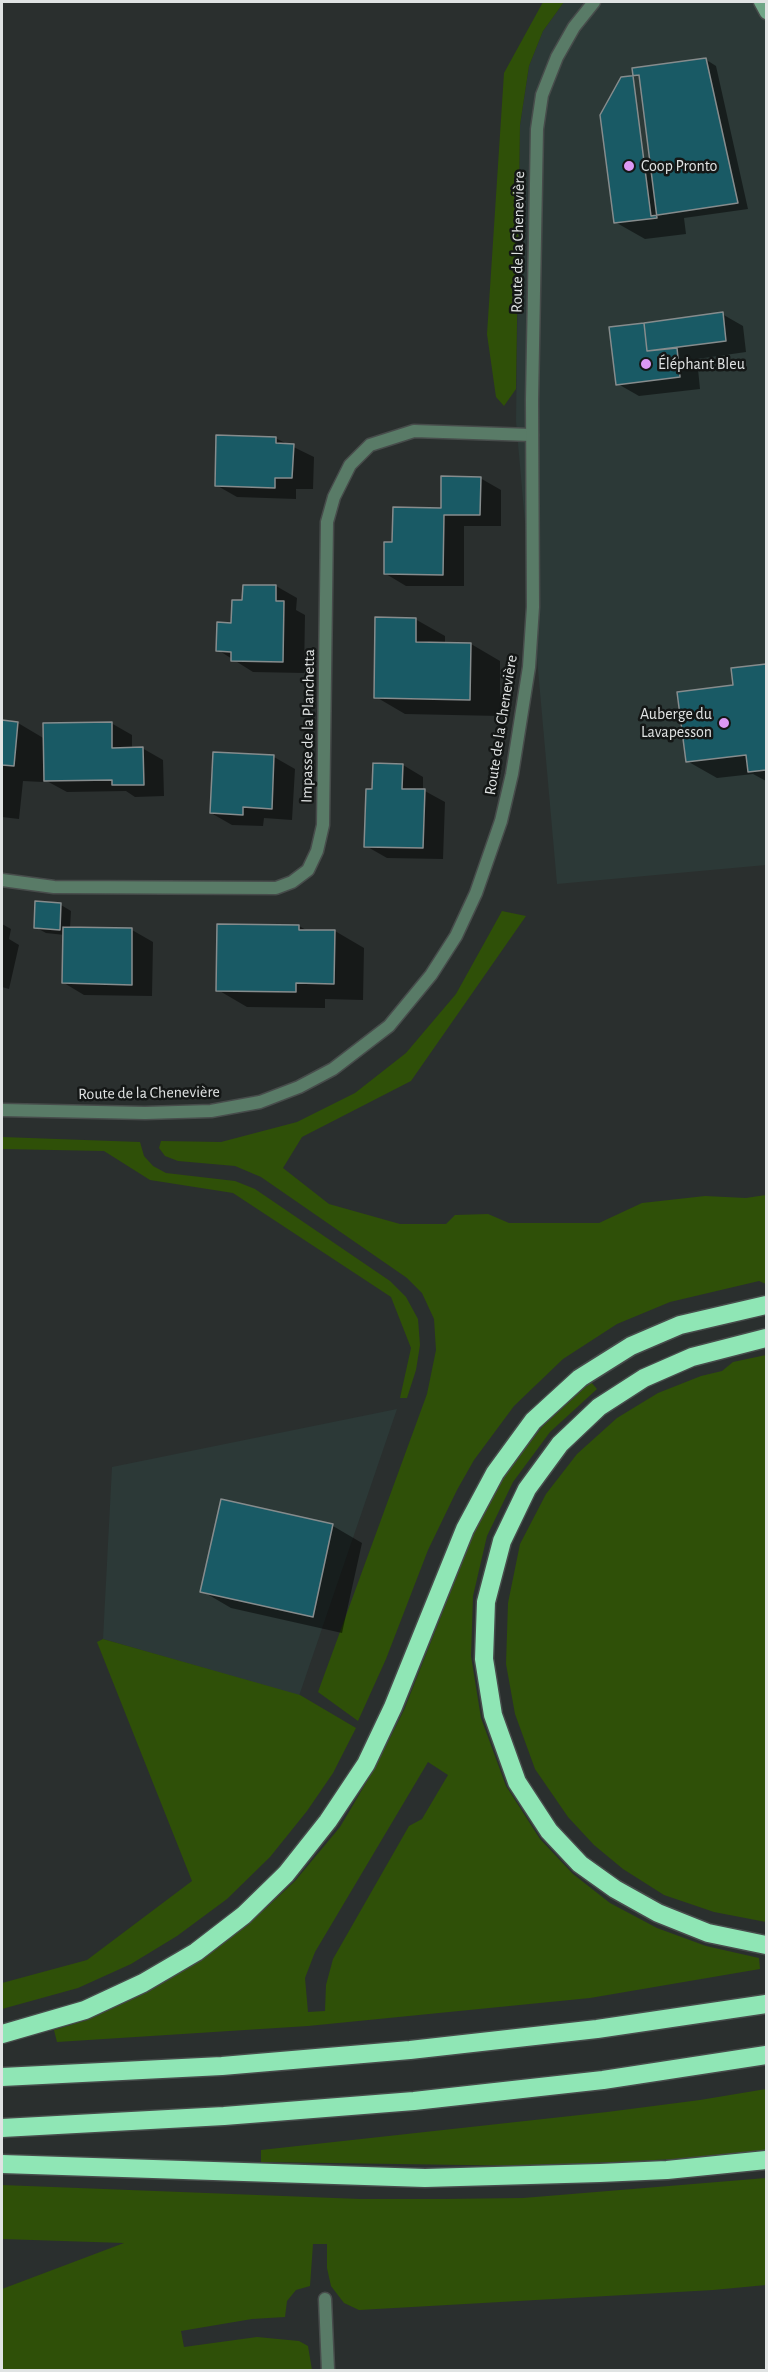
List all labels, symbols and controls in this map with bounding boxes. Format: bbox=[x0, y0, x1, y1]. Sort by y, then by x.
place label: Coop Pronto bbox=[641, 156, 717, 176]
marker: Coop Pronto bbox=[622, 159, 636, 173]
street label: Route de la Chenevière bbox=[507, 171, 529, 313]
place label: Éléphant Bleu bbox=[658, 354, 745, 374]
marker: Éléphant Bleu bbox=[639, 357, 653, 371]
street label: Impasse de la Planchetta bbox=[297, 649, 319, 803]
street label: Route de la Chenevière bbox=[480, 654, 522, 796]
place label: Auberge du Lavapesson bbox=[640, 704, 712, 742]
marker: Auberge du Lavapesson bbox=[717, 716, 731, 730]
street label: Route de la Chenevière bbox=[78, 1082, 220, 1104]

